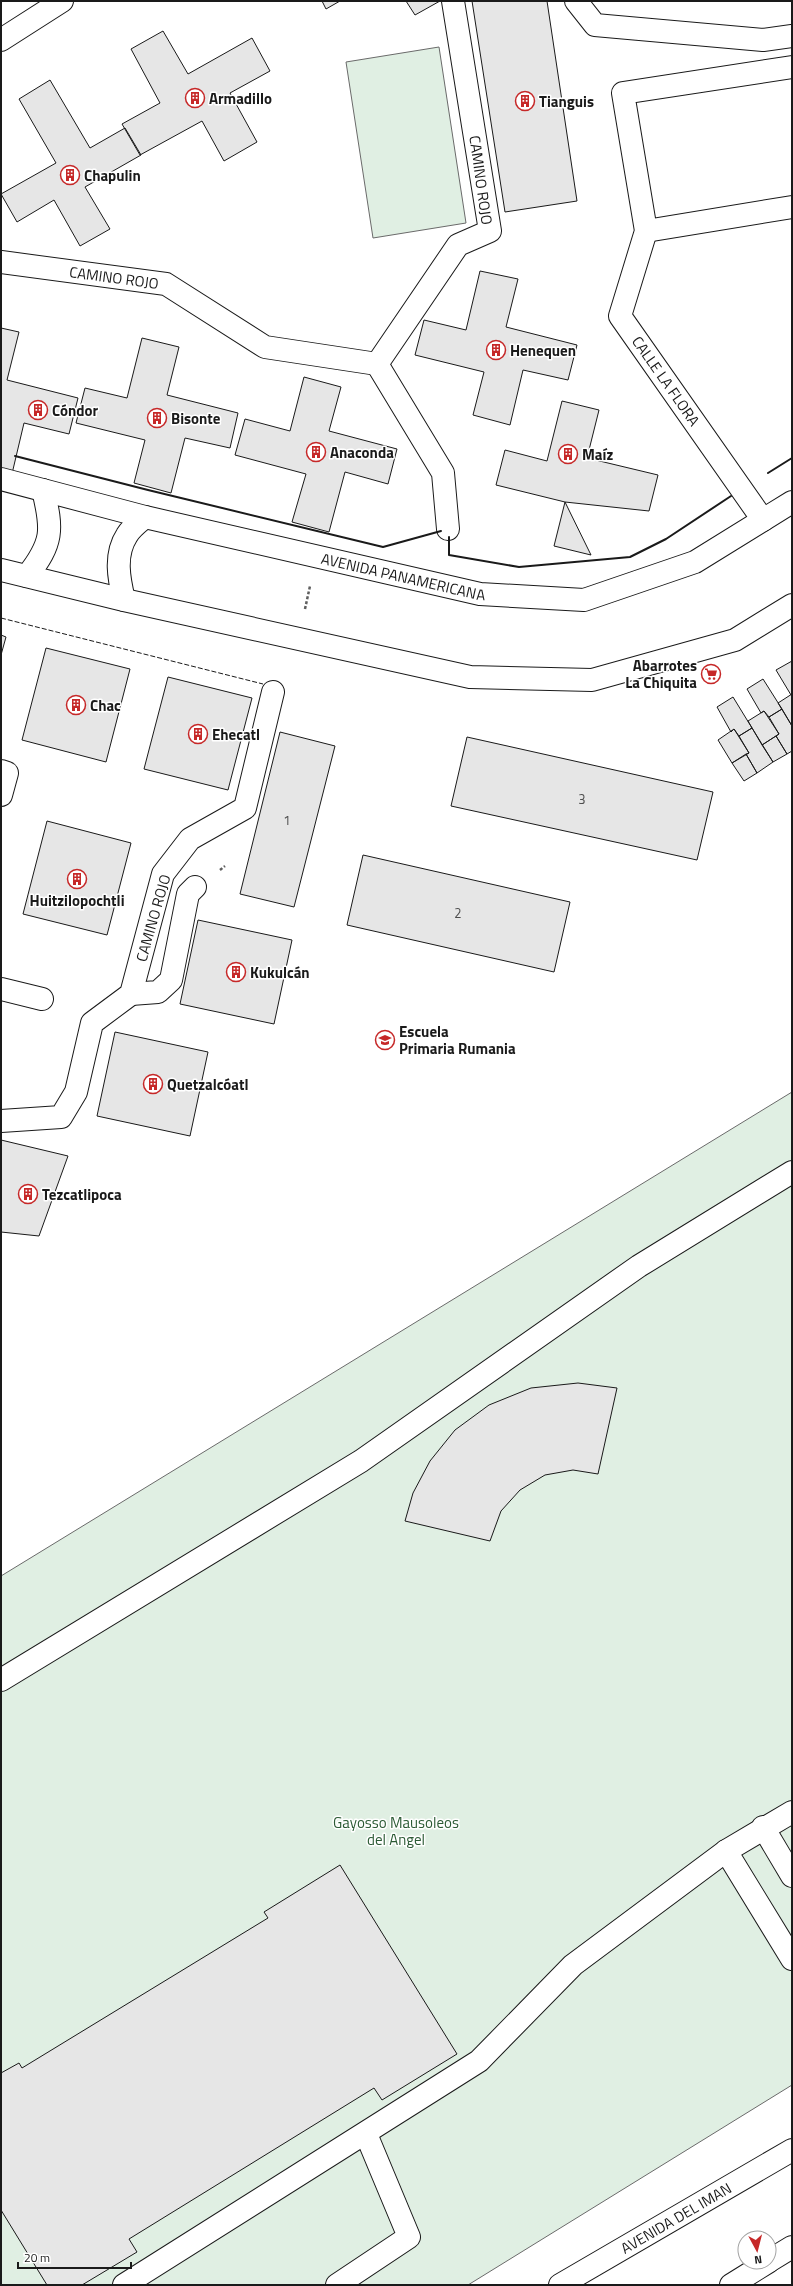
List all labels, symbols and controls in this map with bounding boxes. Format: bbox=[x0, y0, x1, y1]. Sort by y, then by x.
building icon: Armadillo bbox=[184, 87, 206, 109]
place label: Armadillo bbox=[209, 87, 272, 110]
building icon: Tianguis bbox=[514, 90, 536, 112]
place label: Tianguis bbox=[539, 90, 594, 113]
street label: CAMINO ROJO bbox=[463, 134, 499, 226]
building icon: Chapulin bbox=[59, 164, 81, 186]
place label: Chapulin bbox=[84, 164, 141, 187]
street label: CAMINO ROJO bbox=[68, 260, 160, 294]
street label: CALLE LA FLORA bbox=[626, 331, 706, 431]
building icon: Henequen bbox=[485, 339, 507, 361]
place label: Henequen bbox=[510, 339, 576, 362]
building icon: Cóndor bbox=[27, 399, 49, 421]
place label: Cóndor bbox=[52, 399, 99, 422]
building icon: Bisonte bbox=[146, 407, 168, 429]
place label: Bisonte bbox=[171, 407, 221, 430]
building icon: Anaconda bbox=[305, 441, 327, 463]
place label: Anaconda bbox=[330, 441, 394, 464]
building icon: Maíz bbox=[557, 443, 579, 465]
place label: Maíz bbox=[582, 443, 613, 466]
street label: AVENIDA PANAMERICANA bbox=[319, 546, 486, 606]
place label: Abarrotes La Chiquita bbox=[625, 654, 697, 694]
supermarket icon: Abarrotes La Chiquita bbox=[700, 663, 722, 685]
building icon: Chac bbox=[65, 694, 87, 716]
place label: Chac bbox=[90, 694, 121, 717]
building icon: Ehecatl bbox=[187, 723, 209, 745]
place label: Ehecatl bbox=[212, 723, 260, 746]
house number: 3 bbox=[578, 789, 586, 809]
house number: 1 bbox=[283, 810, 291, 830]
building icon: Huitzilopochtli bbox=[66, 868, 88, 890]
street label: CAMINO ROJO bbox=[130, 872, 176, 964]
place label: Huitzilopochtli bbox=[30, 889, 125, 912]
house number: 2 bbox=[454, 903, 462, 923]
building icon: Kukulcán bbox=[225, 961, 247, 983]
place label: Kukulcán bbox=[250, 961, 310, 984]
place label: Escuela Primaria Rumania bbox=[399, 1020, 516, 1060]
school or university icon: Escuela Primaria Rumania bbox=[374, 1029, 396, 1051]
building icon: Quetzalcóatl bbox=[142, 1073, 164, 1095]
place label: Quetzalcóatl bbox=[167, 1073, 249, 1096]
building icon: Tezcatlipoca bbox=[17, 1183, 39, 1205]
place label: Tezcatlipoca bbox=[42, 1183, 122, 1206]
park label: Gayosso Mausoleos del Angel bbox=[333, 1811, 459, 1851]
street label: AVENIDA DEL IMAN bbox=[616, 2176, 736, 2259]
north arrow bbox=[737, 2230, 777, 2270]
scale bar bbox=[18, 2244, 131, 2270]
text: 20 m bbox=[24, 2248, 50, 2267]
text: N bbox=[753, 2252, 763, 2268]

